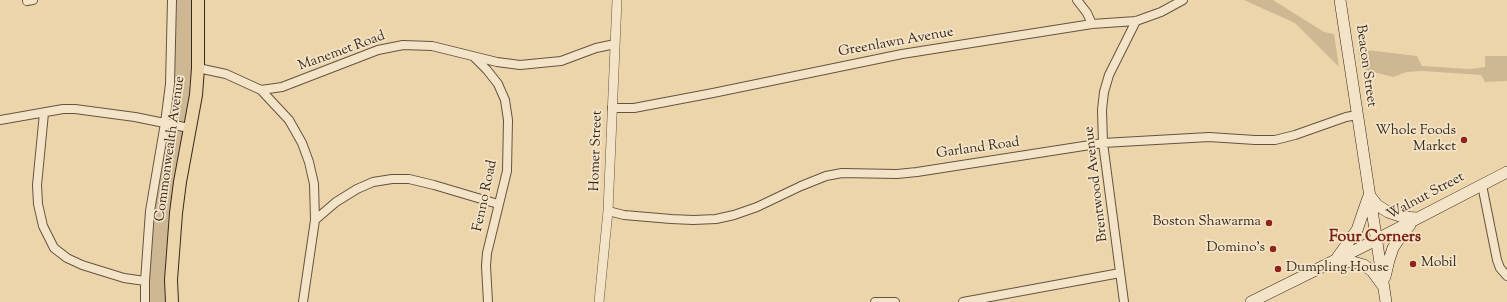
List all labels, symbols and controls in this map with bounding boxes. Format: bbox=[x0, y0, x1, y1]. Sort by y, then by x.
street label: Beacon Street bbox=[1351, 24, 1379, 108]
street label: Greenlawn Avenue bbox=[837, 25, 955, 61]
street label: Manemet Road bbox=[296, 29, 388, 75]
street label: Commonwealth Avenue bbox=[152, 75, 190, 223]
street label: Homer Street bbox=[587, 110, 607, 192]
place label: Whole Foods Market bbox=[1375, 124, 1456, 156]
street label: Brentwood Avenue bbox=[1082, 125, 1112, 243]
street label: Garland Road bbox=[935, 135, 1021, 163]
marker: Whole Foods Market bbox=[1459, 135, 1469, 145]
street label: Fenno Road bbox=[470, 159, 502, 233]
street label: Walnut Street bbox=[1384, 170, 1468, 224]
place label: Boston Shawarma bbox=[1152, 215, 1261, 231]
marker: Boston Shawarma bbox=[1264, 218, 1274, 228]
district label: Four Corners bbox=[1329, 228, 1421, 248]
place label: Domino's bbox=[1207, 241, 1265, 257]
marker: Domino's bbox=[1268, 244, 1278, 254]
place label: Mobil bbox=[1421, 256, 1457, 272]
marker: Mobil bbox=[1408, 259, 1418, 269]
place label: Dumpling House bbox=[1286, 261, 1389, 277]
marker: Dumpling House bbox=[1273, 264, 1283, 274]

